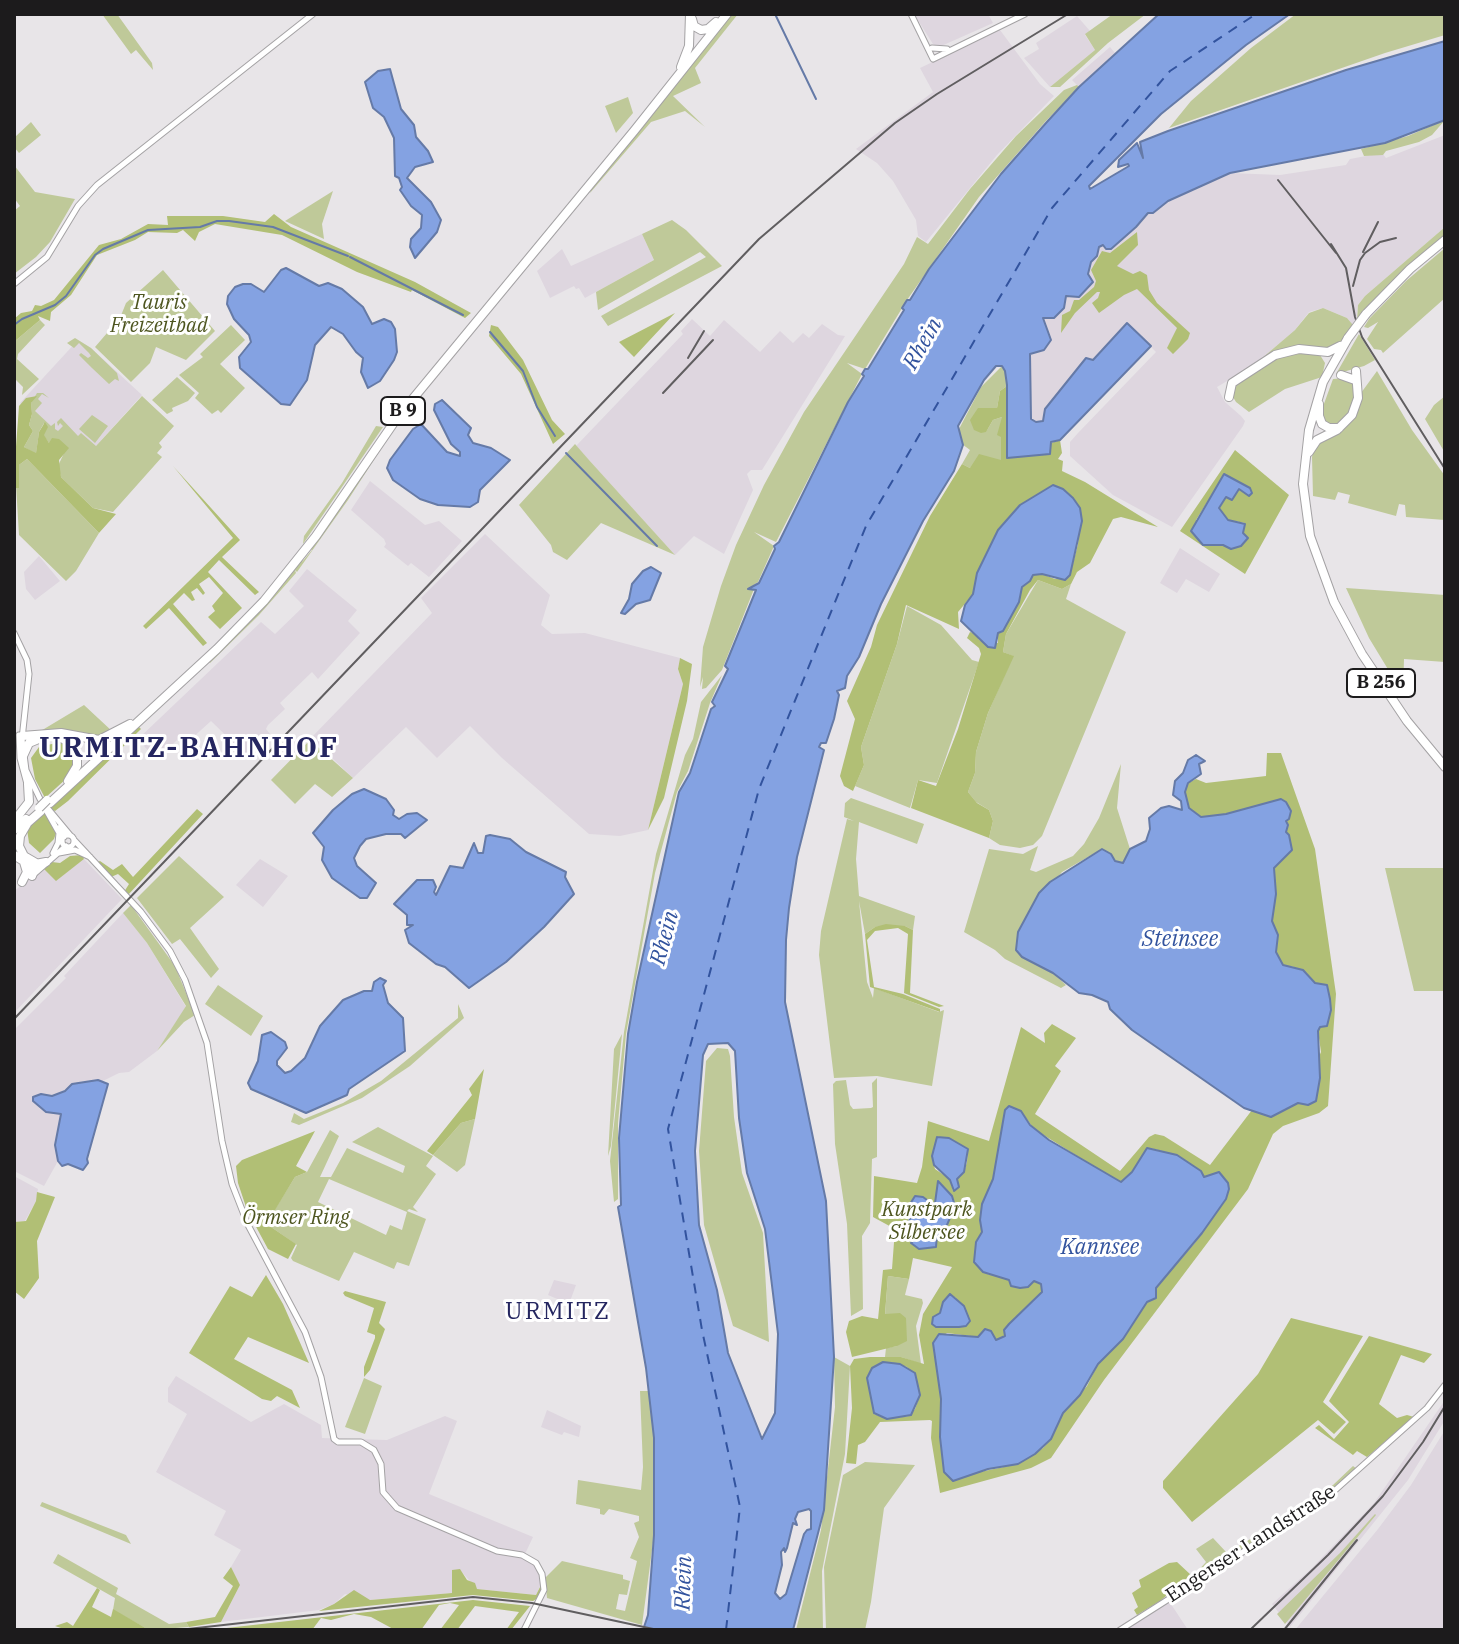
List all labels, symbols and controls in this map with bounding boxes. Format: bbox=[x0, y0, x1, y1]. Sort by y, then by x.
park label: Tauris Freizeitbad bbox=[110, 291, 208, 338]
water label: Rhein bbox=[898, 314, 948, 374]
road number: B 9 bbox=[381, 397, 425, 425]
road number: B 256 bbox=[1347, 669, 1415, 697]
district label: URMITZ-BAHNHOF bbox=[39, 732, 339, 766]
water label: Rhein bbox=[645, 908, 685, 968]
water label: Steinsee bbox=[1142, 927, 1218, 953]
park label: Kunstpark Silbersee bbox=[882, 1198, 972, 1245]
park label: Örmser Ring bbox=[242, 1206, 350, 1230]
water label: Kannsee bbox=[1061, 1235, 1139, 1261]
district label: URMITZ bbox=[505, 1298, 611, 1326]
street label: Engerser Landstraße bbox=[1162, 1480, 1340, 1608]
water label: Rhein bbox=[670, 1555, 698, 1611]

